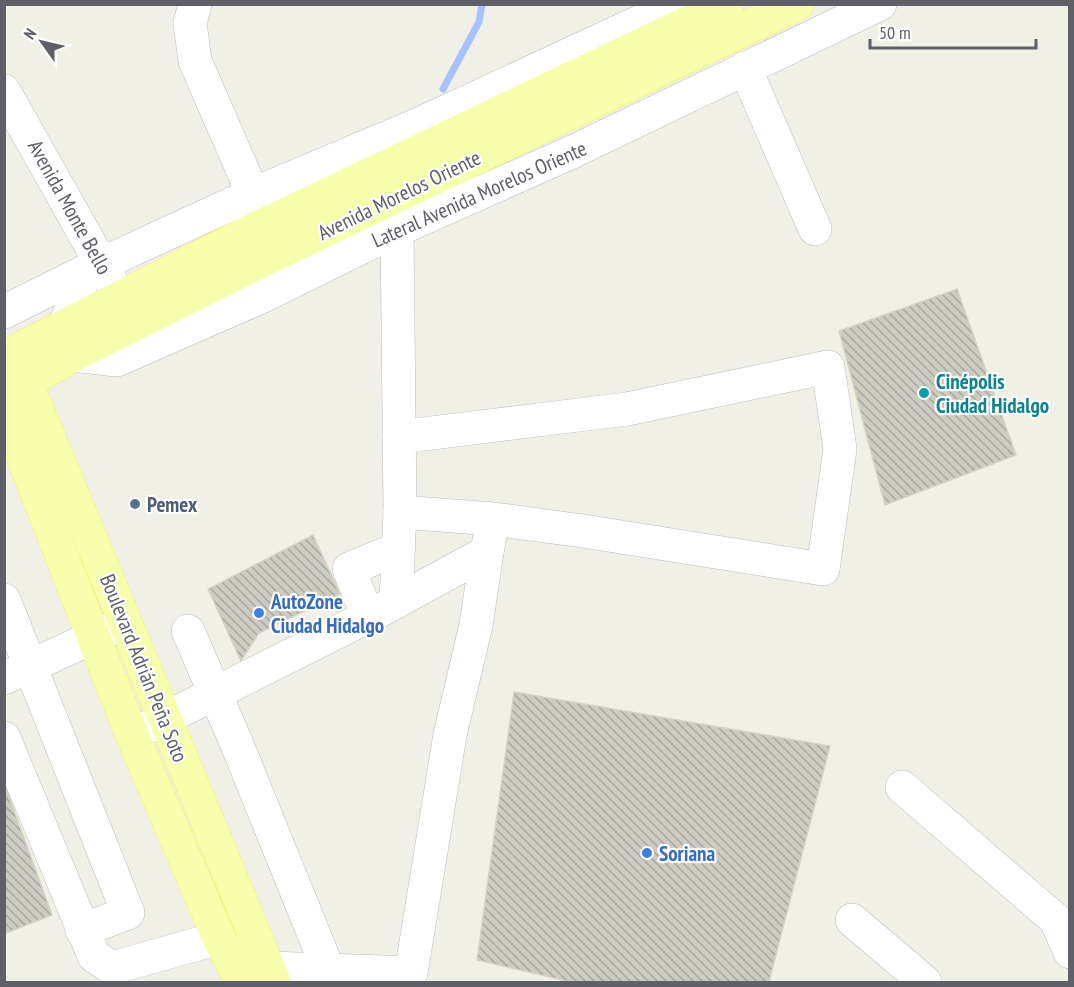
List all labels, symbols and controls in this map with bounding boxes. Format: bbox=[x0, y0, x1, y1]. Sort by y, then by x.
north arrow bbox=[12, 12, 72, 72]
scale bar bbox=[870, 12, 1036, 50]
text: 50 m bbox=[879, 21, 911, 44]
text: N bbox=[19, 24, 40, 43]
street label: Avenida Monte Bello bbox=[22, 135, 118, 279]
street label: Lateral Avenida Morelos Oriente bbox=[368, 135, 590, 253]
street label: Avenida Morelos Oriente bbox=[313, 145, 485, 245]
place label: Cinépolis Ciudad Hidalgo bbox=[936, 368, 1049, 419]
marker: Cinépolis Ciudad Hidalgo bbox=[917, 386, 931, 400]
place label: Pemex bbox=[147, 491, 198, 518]
marker: Pemex bbox=[128, 497, 142, 511]
street label: Boulevard Adrián Peña Soto bbox=[94, 570, 194, 766]
place label: AutoZone Ciudad Hidalgo bbox=[270, 588, 384, 639]
marker: AutoZone Ciudad Hidalgo bbox=[252, 606, 266, 620]
place label: Soriana bbox=[659, 840, 716, 867]
marker: Soriana bbox=[640, 846, 654, 860]

